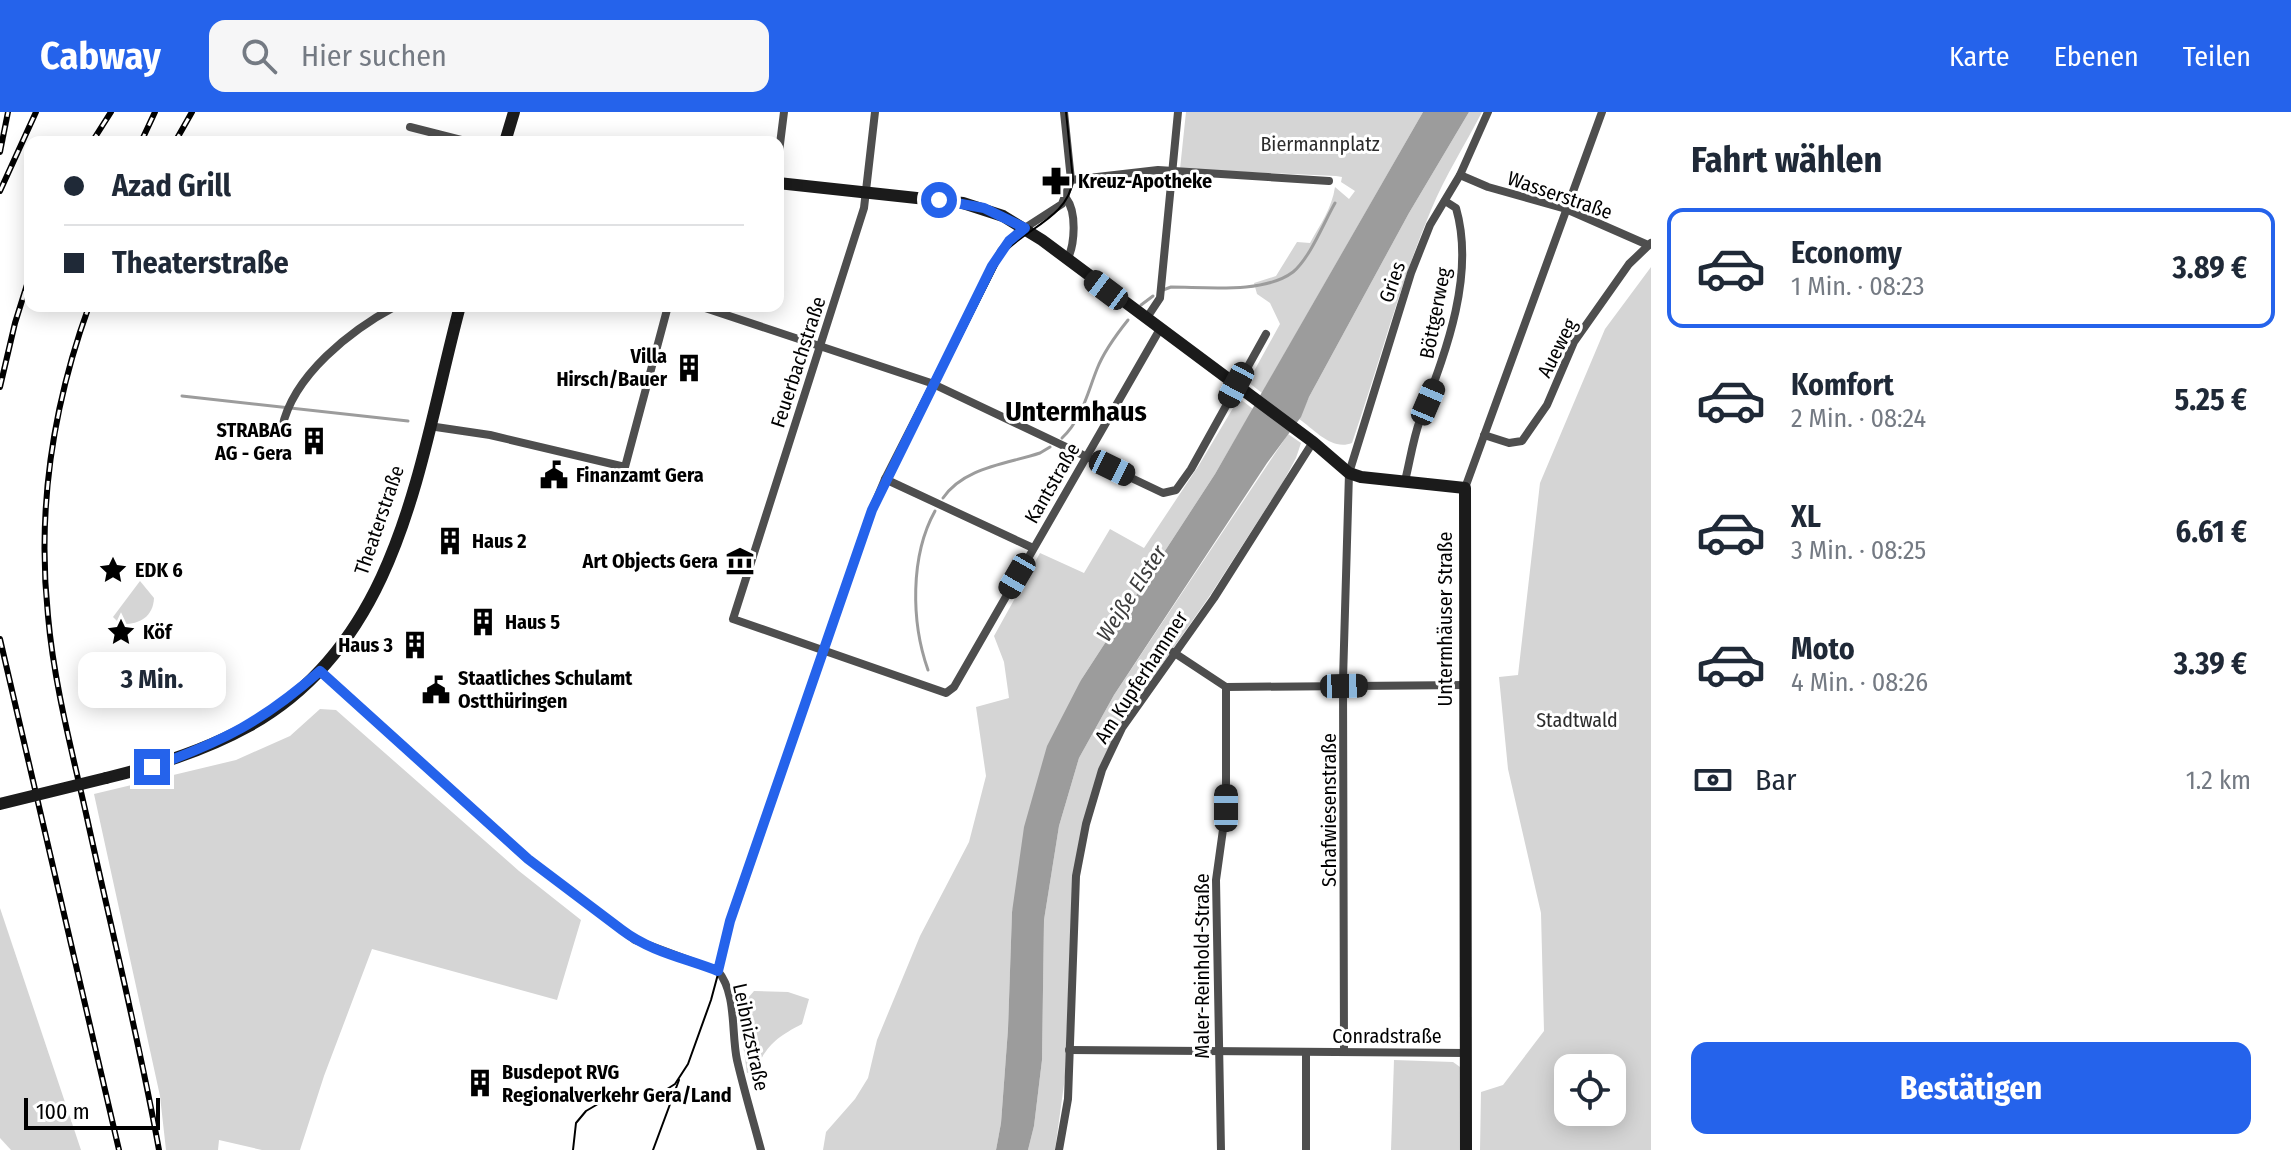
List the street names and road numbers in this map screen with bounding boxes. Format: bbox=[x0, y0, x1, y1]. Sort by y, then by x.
street label: Wasserstraße bbox=[1504, 166, 1616, 224]
street label: Gries bbox=[1374, 258, 1410, 306]
street label: Böttgerweg bbox=[1414, 265, 1456, 361]
street label: Feuerbachstraße bbox=[766, 293, 830, 431]
street label: Aueweg bbox=[1532, 314, 1582, 382]
street label: Kantstraße bbox=[1019, 438, 1085, 528]
street label: Theaterstraße bbox=[349, 462, 409, 578]
street label: Untermhäuser Straße bbox=[1433, 532, 1457, 706]
street label: Am Kupferhammer bbox=[1089, 606, 1193, 748]
street label: Schafwiesenstraße bbox=[1317, 733, 1341, 887]
street label: Maler-Reinhold-Straße bbox=[1190, 873, 1214, 1059]
street label: Leibnizstraße bbox=[728, 981, 774, 1093]
street label: Conradstraße bbox=[1332, 1024, 1442, 1048]

